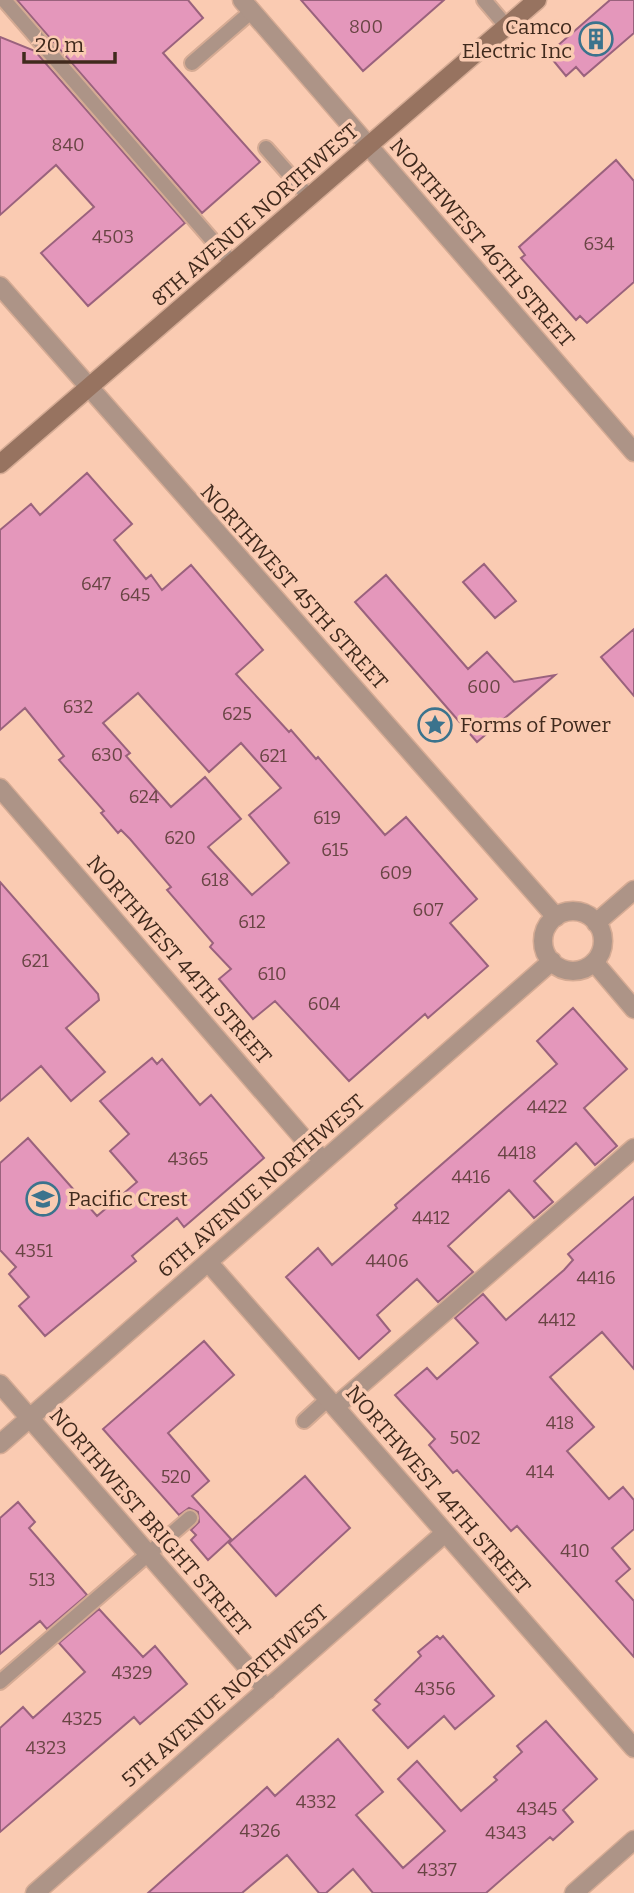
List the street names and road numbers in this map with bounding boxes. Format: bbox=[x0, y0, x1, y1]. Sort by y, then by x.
street label: 8TH AVENUE NORTHWEST bbox=[146, 118, 364, 312]
street label: NORTHWEST 46TH STREET bbox=[384, 133, 580, 353]
street label: NORTHWEST 45TH STREET bbox=[195, 479, 393, 695]
street label: NORTHWEST 44TH STREET bbox=[81, 850, 277, 1070]
street label: 6TH AVENUE NORTHWEST bbox=[152, 1089, 370, 1283]
street label: NORTHWEST 44TH STREET bbox=[340, 1380, 536, 1600]
street label: NORTHWEST BRIGHT STREET bbox=[44, 1403, 256, 1641]
street label: 5TH AVENUE NORTHWEST bbox=[116, 1599, 334, 1793]

